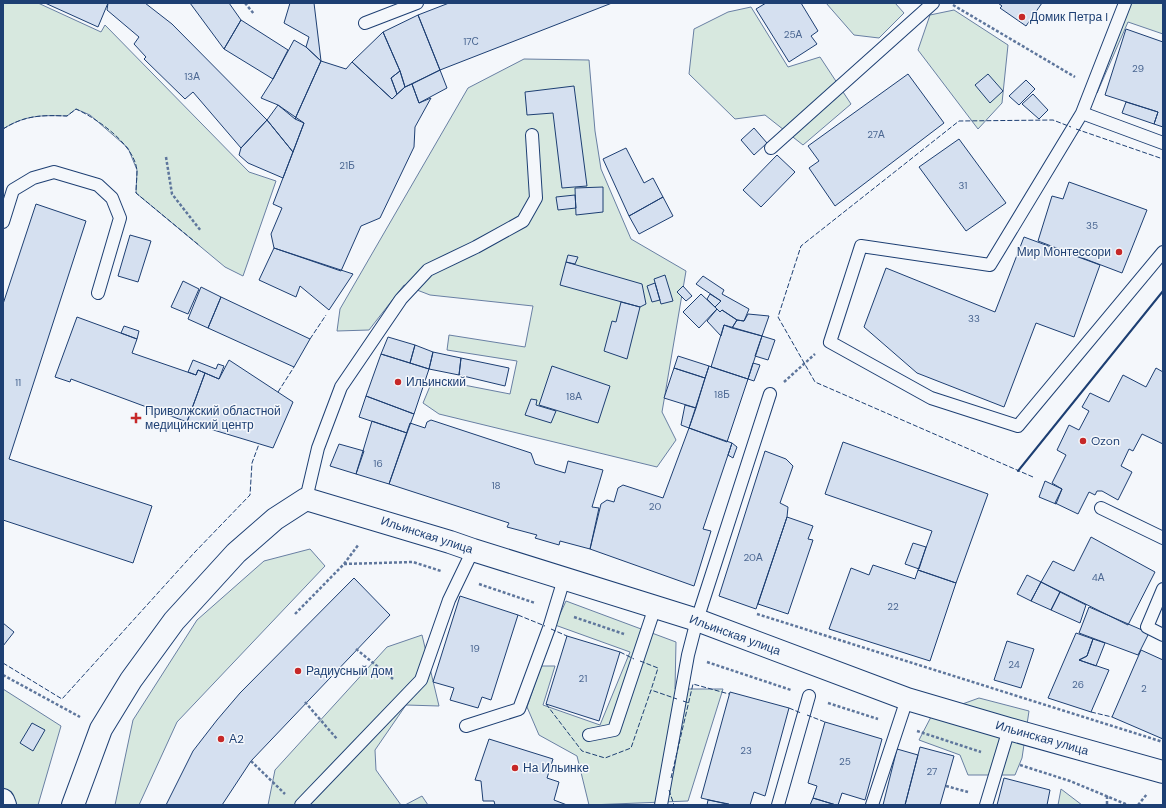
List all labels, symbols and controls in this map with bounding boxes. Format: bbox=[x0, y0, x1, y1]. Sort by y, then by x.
place label: Домик Петра I bbox=[1030, 9, 1108, 25]
marker: Домик Петра I bbox=[1017, 12, 1027, 22]
house number: 25А bbox=[784, 28, 803, 41]
house number: 17С bbox=[463, 35, 479, 48]
house number: 29 bbox=[1132, 62, 1144, 75]
house number: 13А bbox=[184, 70, 200, 83]
house number: 27А bbox=[867, 128, 885, 141]
house number: 21Б bbox=[339, 159, 355, 172]
house number: 31 bbox=[959, 179, 967, 192]
house number: 35 bbox=[1086, 219, 1098, 232]
place label: Мир Монтессори bbox=[1017, 244, 1111, 260]
marker: Мир Монтессори bbox=[1114, 247, 1124, 257]
house number: 33 bbox=[968, 312, 980, 325]
place label: Ильинский bbox=[406, 374, 466, 390]
house number: 11 bbox=[15, 376, 21, 389]
marker: Ильинский bbox=[393, 377, 403, 387]
house number: 18Б bbox=[714, 388, 730, 401]
house number: 18А bbox=[566, 390, 582, 403]
place label: Приволжский областной медицинский центр bbox=[145, 403, 281, 433]
marker: Приволжский областной медицинский центр bbox=[130, 412, 142, 424]
place label: Ozon bbox=[1091, 433, 1120, 449]
marker: Ozon bbox=[1078, 436, 1088, 446]
house number: 16 bbox=[373, 457, 383, 470]
house number: 18 bbox=[491, 479, 501, 492]
house number: 20 bbox=[649, 500, 661, 513]
street label: Ильинская улица bbox=[379, 513, 475, 558]
house number: 20А bbox=[743, 551, 763, 564]
house number: 4А bbox=[1092, 571, 1105, 584]
house number: 22 bbox=[887, 600, 899, 613]
street label: Ильинская улица bbox=[687, 611, 783, 659]
house number: 19 bbox=[470, 642, 480, 655]
house number: 24 bbox=[1008, 658, 1020, 671]
place label: Радиусный дом bbox=[306, 663, 393, 679]
marker: Радиусный дом bbox=[293, 666, 303, 676]
house number: 21 bbox=[579, 672, 587, 685]
house number: 26 bbox=[1072, 678, 1084, 691]
house number: 2 bbox=[1141, 682, 1147, 695]
street label: Ильинская улица bbox=[994, 717, 1091, 759]
place label: А2 bbox=[229, 731, 244, 747]
marker: А2 bbox=[216, 734, 226, 744]
house number: 23 bbox=[740, 744, 752, 757]
house number: 25 bbox=[839, 755, 851, 768]
place label: На Ильинке bbox=[523, 760, 589, 776]
marker: На Ильинке bbox=[510, 763, 520, 773]
house number: 27 bbox=[927, 765, 937, 778]

